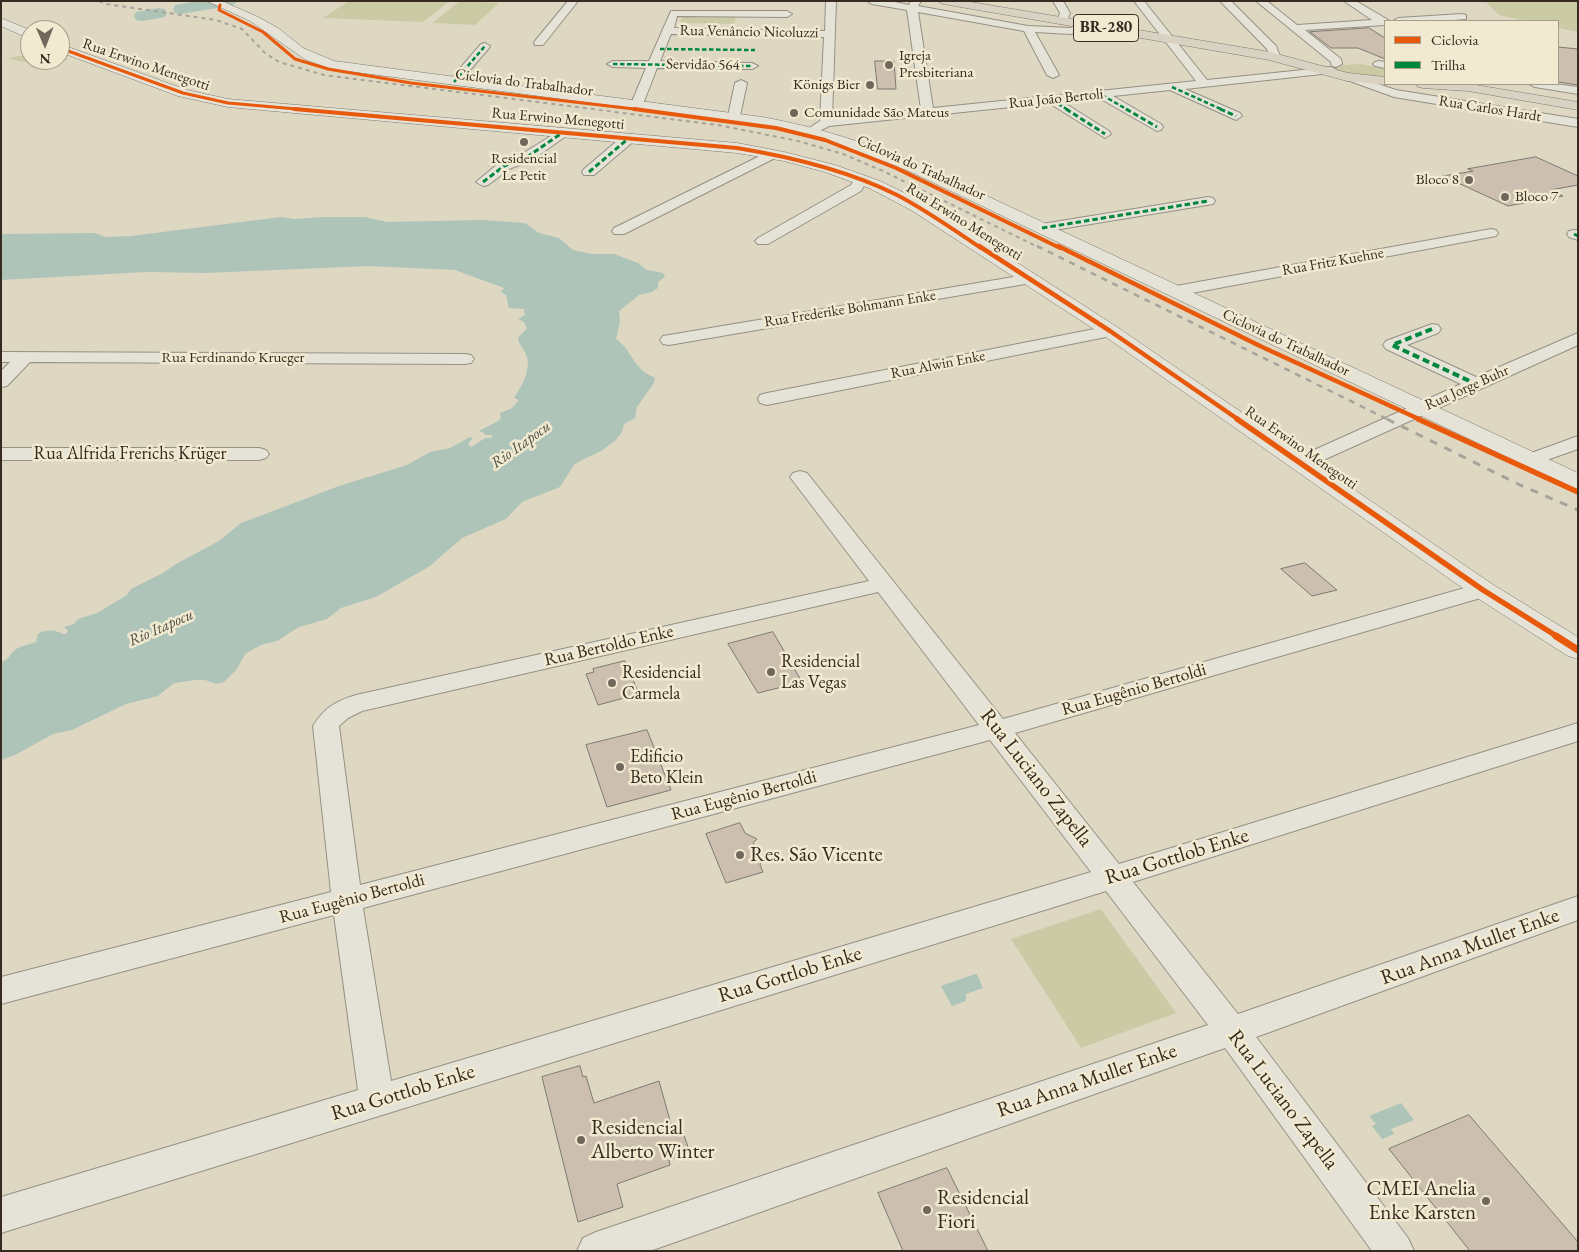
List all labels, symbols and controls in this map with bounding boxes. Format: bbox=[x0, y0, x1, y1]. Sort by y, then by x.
road number: BR-280 bbox=[1074, 14, 1138, 42]
north arrow bbox=[20, 20, 70, 70]
legend bbox=[1384, 20, 1559, 85]
street label: Rua Venâncio Nicoluzzi bbox=[679, 22, 819, 42]
text: Ciclovia bbox=[1431, 30, 1478, 49]
street label: Rua Erwino Menegotti bbox=[80, 35, 212, 95]
place label: Igreja Presbiteriana bbox=[899, 47, 974, 82]
text: N bbox=[39, 50, 51, 68]
street label: Servidão 564 bbox=[666, 55, 740, 75]
text: Trilha bbox=[1431, 55, 1466, 74]
marker: Igreja Presbiteriana bbox=[883, 59, 895, 71]
street label: Ciclovia do Trabalhador bbox=[454, 66, 594, 100]
place label: Königs Bier bbox=[793, 76, 860, 94]
marker: Königs Bier bbox=[864, 79, 876, 91]
street label: Rua João Bertoli bbox=[1008, 85, 1104, 113]
street label: Rua Carlos Hardt bbox=[1437, 92, 1543, 126]
street label: Rua Erwino Menegotti bbox=[491, 104, 625, 134]
place label: Comunidade São Mateus bbox=[804, 104, 949, 122]
marker: Comunidade São Mateus bbox=[788, 107, 800, 119]
street label: Ciclovia do Trabalhador bbox=[854, 132, 988, 204]
marker: Residencial Le Petit bbox=[518, 136, 530, 148]
place label: Residencial Le Petit bbox=[491, 150, 557, 185]
place label: Bloco 8 bbox=[1416, 171, 1459, 189]
marker: Bloco 8 bbox=[1463, 174, 1475, 186]
street label: Rua Erwino Menegotti bbox=[903, 179, 1025, 265]
place label: Bloco 7 bbox=[1515, 188, 1558, 206]
marker: Bloco 7 bbox=[1499, 191, 1511, 203]
street label: Rua Fritz Kuehne bbox=[1281, 244, 1385, 280]
street label: Rua Frederike Bohmann Enke bbox=[763, 287, 937, 331]
street label: Ciclovia do Trabalhador bbox=[1219, 306, 1353, 380]
street label: Rua Alwin Enke bbox=[889, 347, 987, 383]
street label: Rua Ferdinando Krueger bbox=[161, 349, 305, 367]
street label: Rua Jorge Buhr bbox=[1422, 361, 1512, 415]
street label: Rua Erwino Menegotti bbox=[1241, 402, 1361, 494]
water label: Rio Itapocu bbox=[487, 417, 555, 473]
street label: Rua Alfrida Frerichs Krüger bbox=[33, 443, 227, 465]
water label: Rio Itapocu bbox=[126, 605, 196, 651]
street label: Rua Bertoldo Enke bbox=[542, 621, 676, 671]
place label: Residencial Las Vegas bbox=[781, 651, 860, 694]
street label: Rua Eugênio Bertoldi bbox=[1059, 659, 1209, 721]
place label: Residencial Carmela bbox=[622, 662, 701, 704]
marker: Residencial Las Vegas bbox=[765, 666, 777, 678]
marker: Residencial Carmela bbox=[606, 677, 618, 689]
street label: Rua Luciano Zapella bbox=[974, 704, 1098, 852]
place label: Edificio Beto Klein bbox=[630, 746, 703, 789]
marker: Edificio Beto Klein bbox=[614, 761, 626, 773]
street label: Rua Eugênio Bertoldi bbox=[669, 766, 819, 826]
street label: Rua Gottlob Enke bbox=[1102, 823, 1252, 891]
place label: Res. São Vicente bbox=[750, 842, 883, 868]
marker: Res. São Vicente bbox=[734, 849, 746, 861]
street label: Rua Eugênio Bertoldi bbox=[277, 869, 427, 929]
street label: Rua Anna Muller Enke bbox=[1377, 903, 1563, 991]
street label: Rua Gottlob Enke bbox=[715, 941, 865, 1009]
street label: Rua Luciano Zapella bbox=[1222, 1025, 1344, 1175]
street label: Rua Anna Muller Enke bbox=[994, 1038, 1180, 1124]
street label: Rua Gottlob Enke bbox=[328, 1059, 478, 1127]
place label: Residencial Alberto Winter bbox=[591, 1115, 715, 1165]
marker: Residencial Alberto Winter bbox=[575, 1134, 587, 1146]
place label: CMEI Anelia Enke Karsten bbox=[1367, 1176, 1476, 1226]
place label: Residencial Fiori bbox=[937, 1185, 1029, 1235]
marker: CMEI Anelia Enke Karsten bbox=[1480, 1195, 1492, 1207]
marker: Residencial Fiori bbox=[921, 1204, 933, 1216]

